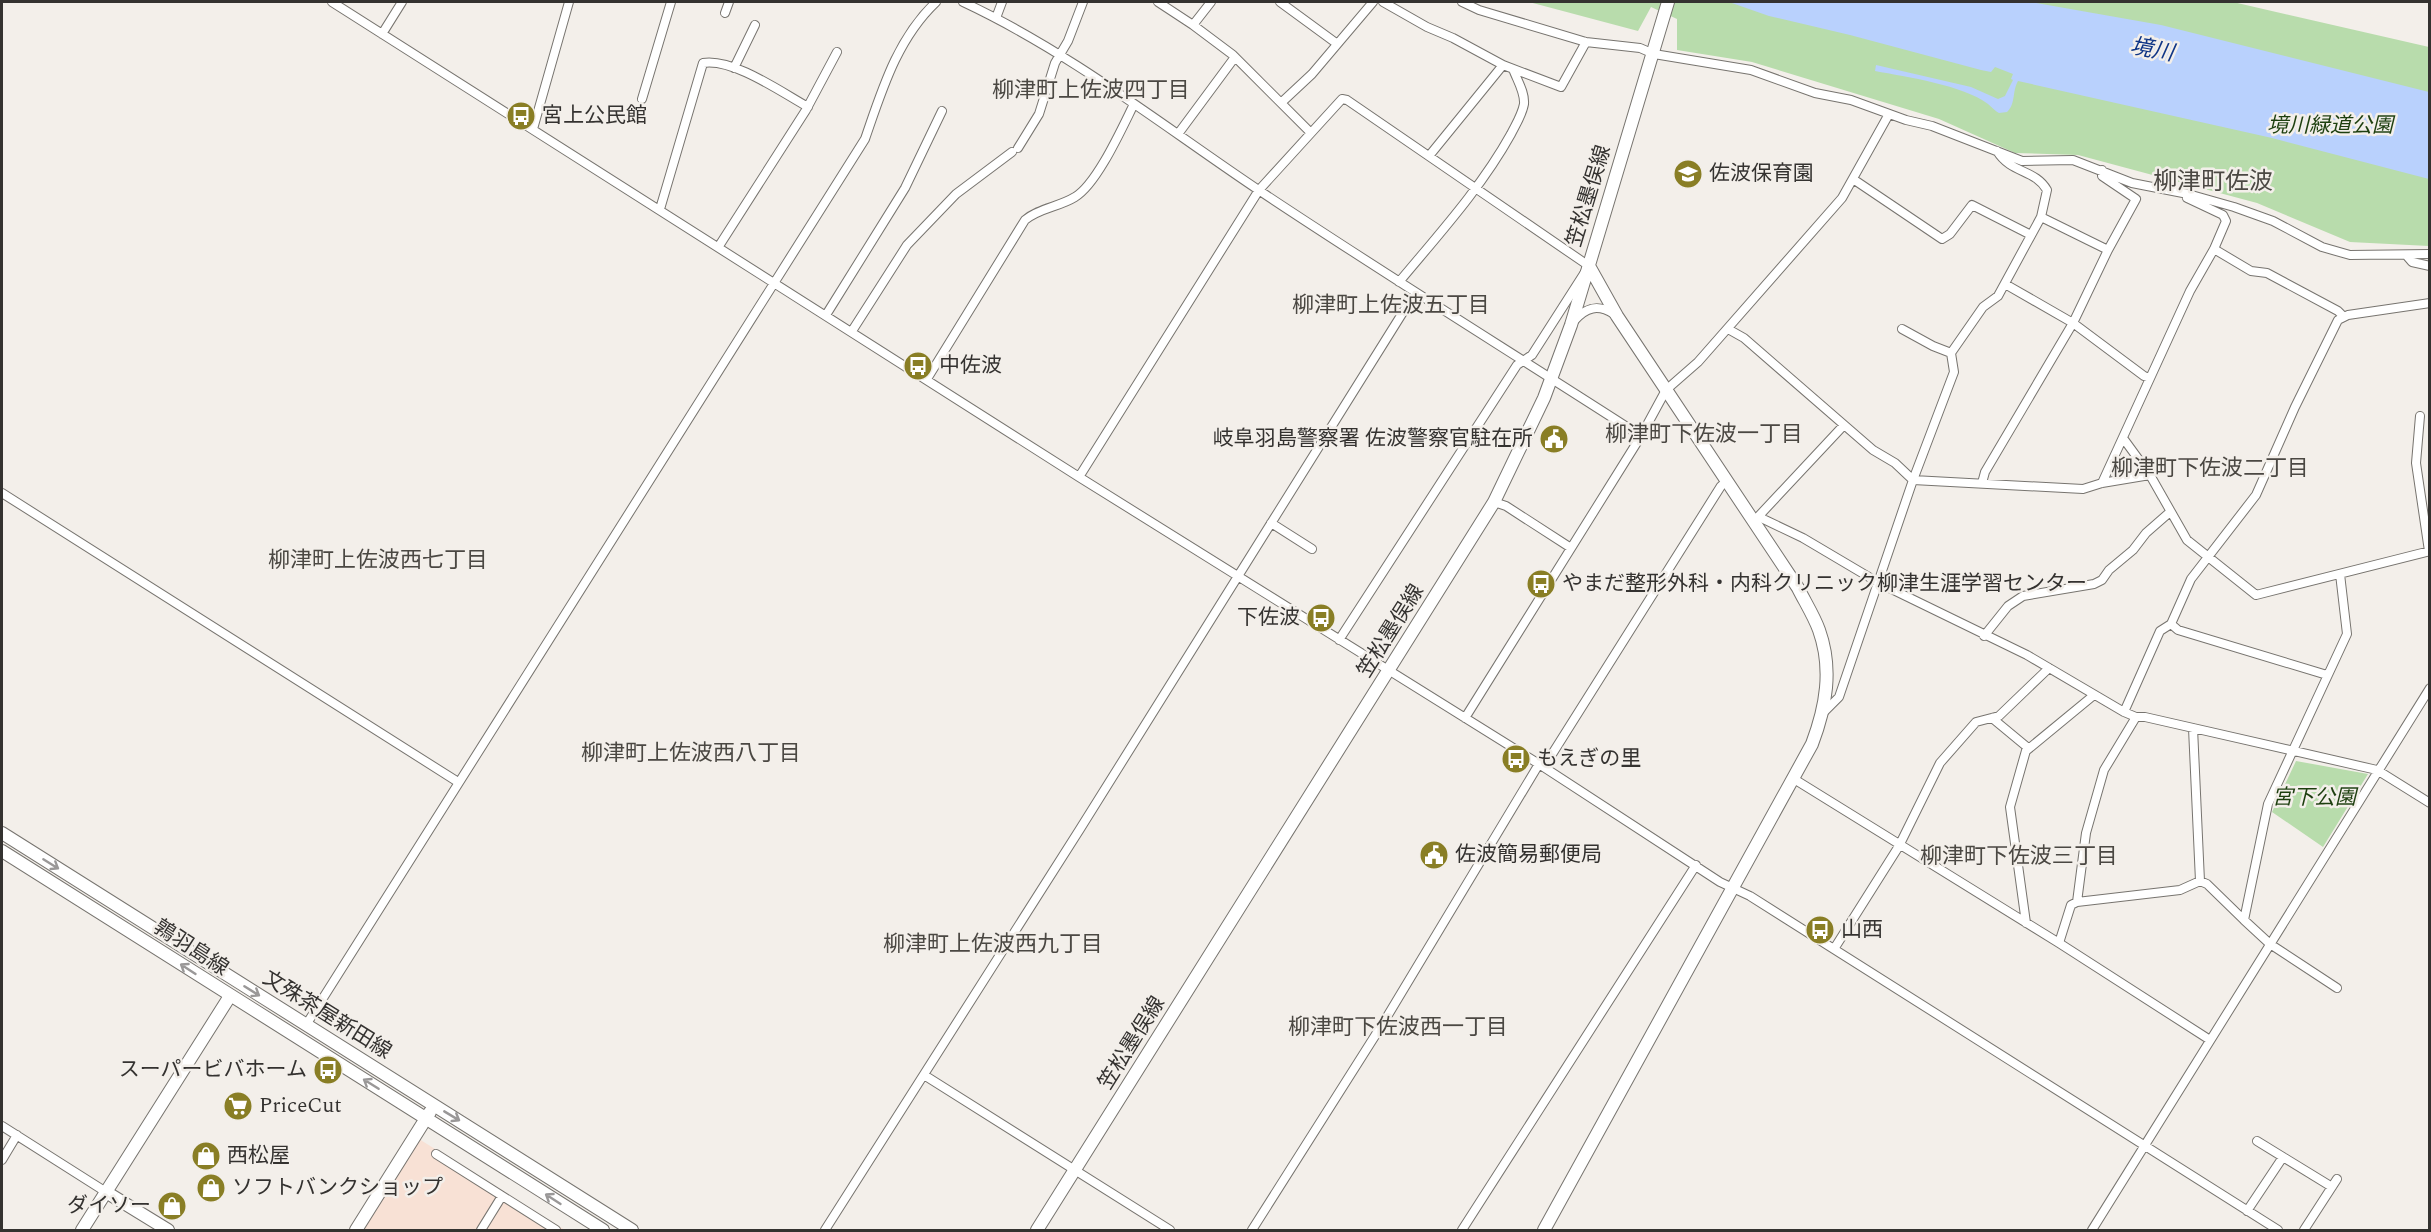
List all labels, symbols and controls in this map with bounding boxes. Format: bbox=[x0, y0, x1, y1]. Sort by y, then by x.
water label: 境川 bbox=[2127, 30, 2178, 70]
district label: 柳津町上佐波四丁目 bbox=[992, 74, 1190, 107]
bus stop icon: 宮上公民館 bbox=[505, 100, 537, 132]
place label: 宮上公民館 bbox=[542, 100, 647, 132]
park label: 境川緑道公園 bbox=[2267, 110, 2396, 142]
street label: 笠松墨俣線 bbox=[1558, 141, 1620, 251]
school or university icon: 佐波保育園 bbox=[1672, 158, 1704, 190]
place label: 佐波保育園 bbox=[1709, 158, 1814, 190]
district label: 柳津町佐波 bbox=[2153, 164, 2273, 200]
district label: 柳津町上佐波五丁目 bbox=[1292, 289, 1490, 322]
bus stop icon: 中佐波 bbox=[902, 350, 934, 382]
place label: 中佐波 bbox=[939, 350, 1002, 382]
district label: 柳津町下佐波一丁目 bbox=[1605, 418, 1803, 451]
place label: 岐阜羽島警察署 佐波警察官駐在所 bbox=[1213, 423, 1533, 455]
public building icon: 岐阜羽島警察署 佐波警察官駐在所 bbox=[1538, 423, 1570, 455]
district label: 柳津町下佐波二丁目 bbox=[2111, 452, 2309, 485]
district label: 柳津町上佐波西七丁目 bbox=[268, 544, 488, 577]
bus stop icon: やまだ整形外科・内科クリニック柳津生涯学習センター bbox=[1525, 568, 1557, 600]
place label: やまだ整形外科・内科クリニック柳津生涯学習センター bbox=[1562, 568, 2087, 600]
street label: 笠松墨俣線 bbox=[1350, 578, 1432, 684]
place label: 下佐波 bbox=[1237, 602, 1300, 634]
bus stop icon: 下佐波 bbox=[1305, 602, 1337, 634]
district label: 柳津町上佐波西八丁目 bbox=[581, 737, 801, 770]
bus stop icon: もえぎの里 bbox=[1500, 743, 1532, 775]
place label: もえぎの里 bbox=[1537, 743, 1641, 775]
park label: 宮下公園 bbox=[2272, 782, 2359, 814]
public building icon: 佐波簡易郵便局 bbox=[1418, 839, 1450, 871]
place label: 佐波簡易郵便局 bbox=[1455, 839, 1602, 871]
district label: 柳津町下佐波三丁目 bbox=[1920, 840, 2118, 873]
one-way arrow bbox=[42, 859, 59, 871]
street label: 鶉羽島線 bbox=[147, 912, 235, 984]
bus stop icon: 山西 bbox=[1804, 914, 1836, 946]
place label: 山西 bbox=[1841, 914, 1883, 946]
district label: 柳津町上佐波西九丁目 bbox=[883, 928, 1103, 961]
street label: 文殊茶屋新田線 bbox=[256, 962, 398, 1068]
one-way arrow bbox=[180, 963, 197, 975]
one-way arrow bbox=[243, 984, 260, 997]
street label: 笠松墨俣線 bbox=[1091, 990, 1173, 1096]
district label: 柳津町下佐波西一丁目 bbox=[1288, 1011, 1508, 1044]
place label: スーパービバホーム bbox=[119, 1054, 307, 1086]
bus stop icon: スーパービバホーム bbox=[312, 1054, 344, 1086]
one-way arrow bbox=[363, 1077, 380, 1089]
supermarket icon: PriceCut bbox=[222, 1090, 254, 1122]
place label: PriceCut bbox=[259, 1090, 342, 1122]
one-way arrow bbox=[443, 1111, 460, 1123]
shop icon: 西松屋 bbox=[190, 1140, 222, 1172]
place label: 西松屋 bbox=[227, 1140, 290, 1172]
shop icon: ソフトバンクショップ bbox=[195, 1172, 227, 1204]
place label: ソフトバンクショップ bbox=[232, 1172, 443, 1204]
place label: ダイソー bbox=[67, 1190, 151, 1222]
shop icon: ダイソー bbox=[156, 1190, 188, 1222]
one-way arrow bbox=[545, 1193, 562, 1205]

